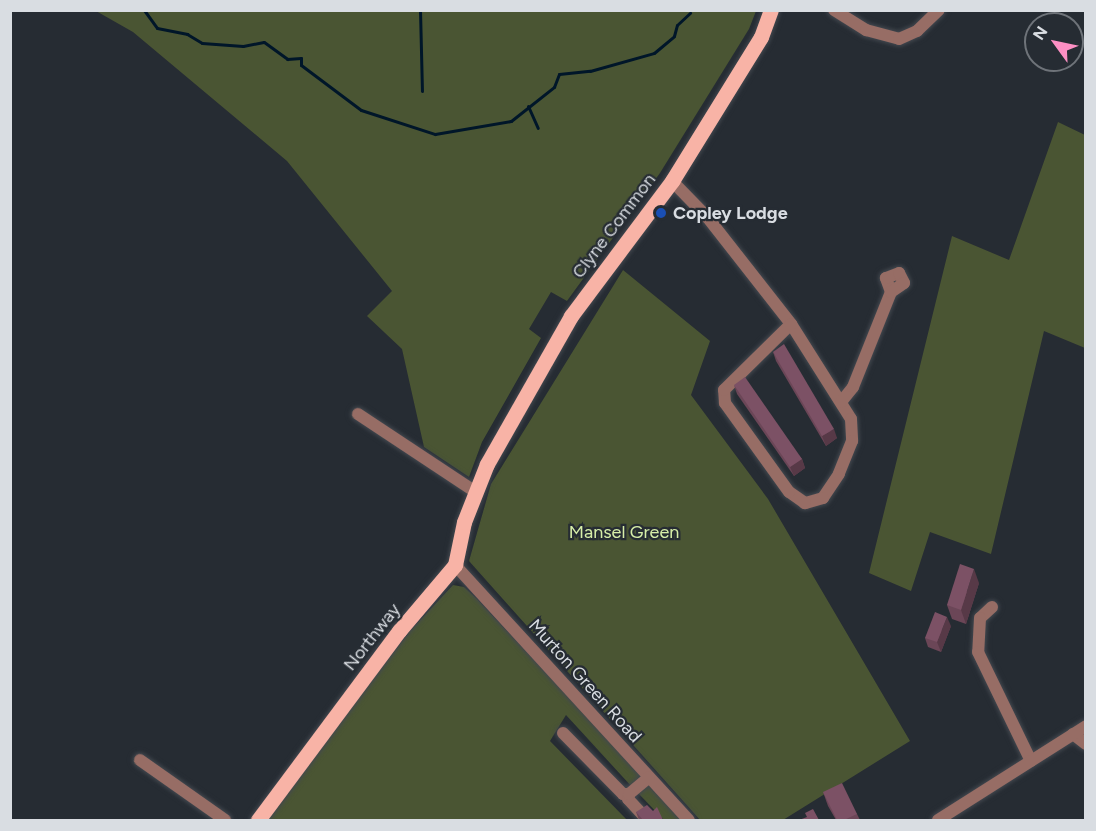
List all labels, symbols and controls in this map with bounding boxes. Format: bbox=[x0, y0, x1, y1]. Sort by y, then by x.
north arrow bbox=[1024, 12, 1084, 72]
text: N bbox=[1029, 23, 1051, 43]
street label: Clyne Common bbox=[568, 169, 660, 283]
place label: Copley Lodge bbox=[673, 202, 788, 224]
marker: Copley Lodge bbox=[654, 206, 668, 220]
park label: Mansel Green bbox=[569, 521, 679, 543]
street label: Northway bbox=[339, 599, 405, 675]
street label: Murton Green Road bbox=[524, 615, 646, 747]

